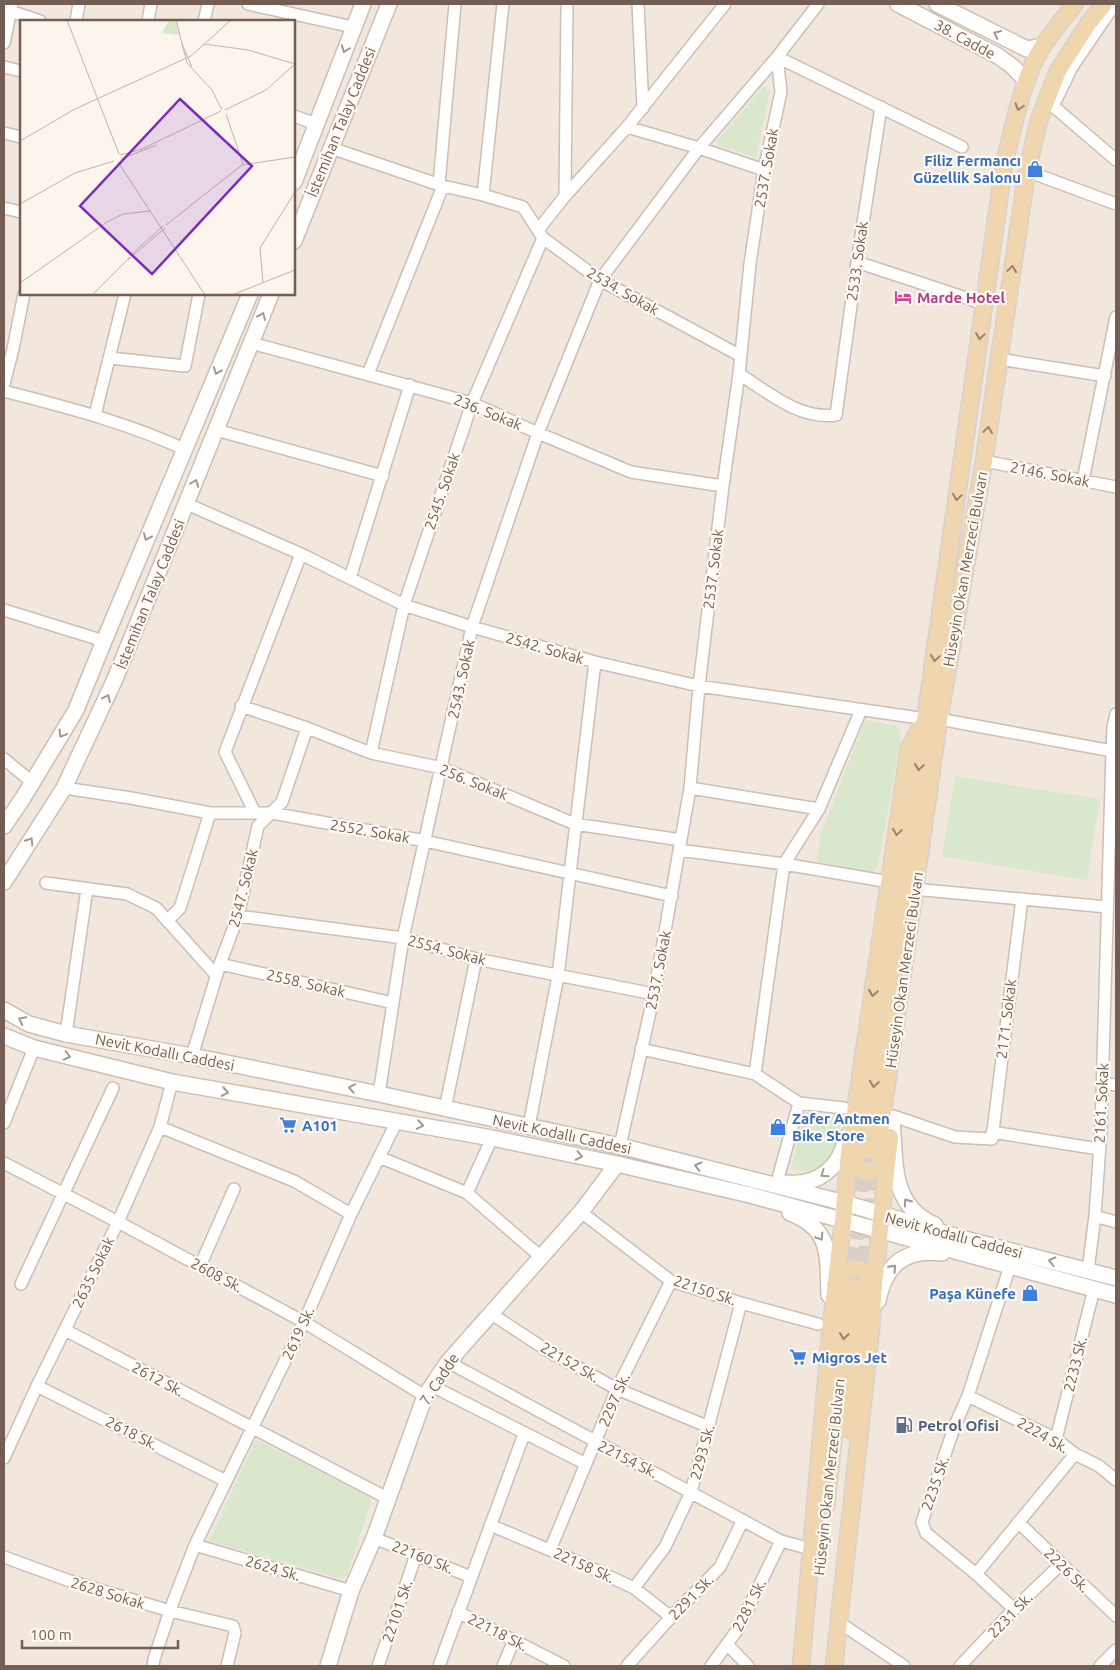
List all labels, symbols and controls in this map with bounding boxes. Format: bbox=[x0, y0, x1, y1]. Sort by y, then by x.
street label: 38. Cadde bbox=[932, 16, 998, 62]
inset map bbox=[20, 20, 295, 295]
one-way arrow bbox=[993, 30, 1002, 41]
one-way arrow bbox=[341, 44, 351, 53]
street label: İstemihan Talay Caddesi bbox=[303, 45, 379, 199]
one-way arrow bbox=[1015, 102, 1025, 110]
street label: 2537. Sokak bbox=[751, 126, 781, 209]
place label: Filiz Fermancı Güzellik Salonu bbox=[913, 152, 1021, 186]
shop icon: Filiz Fermancı Güzellik Salonu bbox=[1025, 159, 1045, 179]
street label: 2533. Sokak bbox=[843, 220, 871, 302]
street label: 2534. Sokak bbox=[584, 264, 662, 319]
one-way arrow bbox=[1006, 265, 1017, 273]
hotel icon: Marde Hotel bbox=[893, 287, 913, 307]
place label: Marde Hotel bbox=[917, 289, 1006, 306]
one-way arrow bbox=[256, 312, 267, 321]
one-way arrow bbox=[975, 331, 985, 340]
one-way arrow bbox=[212, 366, 223, 375]
street label: 236. Sokak bbox=[451, 391, 525, 434]
one-way arrow bbox=[983, 425, 993, 434]
street label: 2545. Sokak bbox=[421, 450, 463, 532]
street label: 2146. Sokak bbox=[1009, 458, 1092, 490]
street label: Hüseyin Okan Merzeci Bulvarı bbox=[939, 470, 991, 668]
one-way arrow bbox=[189, 479, 199, 488]
one-way arrow bbox=[952, 493, 963, 501]
street label: İstemihan Talay Caddesi bbox=[112, 517, 188, 671]
street label: 2537. Sokak bbox=[700, 528, 726, 610]
one-way arrow bbox=[143, 532, 153, 541]
street label: 2542. Sokak bbox=[504, 629, 586, 667]
street label: 2543. Sokak bbox=[444, 637, 478, 720]
one-way arrow bbox=[930, 654, 941, 662]
one-way arrow bbox=[100, 694, 111, 703]
one-way arrow bbox=[58, 728, 68, 737]
street label: 256. Sokak bbox=[437, 761, 511, 804]
one-way arrow bbox=[914, 763, 924, 771]
street label: 2552. Sokak bbox=[329, 816, 412, 846]
one-way arrow bbox=[892, 829, 903, 837]
one-way arrow bbox=[24, 837, 33, 846]
street label: 2547. Sokak bbox=[225, 847, 261, 929]
street label: Hüseyin Okan Merzeci Bulvarı bbox=[882, 871, 926, 1069]
street label: 2537. Sokak bbox=[642, 928, 674, 1011]
street label: 2554. Sokak bbox=[406, 931, 488, 969]
street label: 2558. Sokak bbox=[265, 966, 348, 1000]
street label: 2171. Sokak bbox=[993, 978, 1019, 1060]
one-way arrow bbox=[869, 989, 879, 998]
one-way arrow bbox=[18, 1016, 27, 1026]
street label: Nevit Kodallı Caddesi bbox=[94, 1030, 236, 1074]
one-way arrow bbox=[62, 1050, 71, 1061]
street label: 2161. Sokak bbox=[1090, 1062, 1112, 1144]
one-way arrow bbox=[869, 1080, 880, 1088]
one-way arrow bbox=[348, 1084, 356, 1094]
one-way arrow bbox=[221, 1086, 230, 1096]
place label: Zafer Antmen Bike Store bbox=[792, 1110, 890, 1144]
street label: Nevit Kodallı Caddesi bbox=[491, 1111, 633, 1157]
supermarket icon: A101 bbox=[278, 1115, 298, 1135]
place label: A101 bbox=[302, 1117, 338, 1134]
shop icon: Zafer Antmen Bike Store bbox=[768, 1117, 788, 1137]
one-way arrow bbox=[416, 1119, 424, 1129]
one-way arrow bbox=[575, 1150, 584, 1161]
one-way arrow bbox=[694, 1161, 703, 1172]
one-way arrow bbox=[820, 1168, 829, 1177]
one-way arrow bbox=[904, 1198, 913, 1208]
street label: Nevit Kodallı Caddesi bbox=[884, 1208, 1024, 1262]
one-way arrow bbox=[814, 1231, 824, 1240]
street label: 2635 Sokak bbox=[69, 1233, 118, 1310]
street label: 2608 Sk. bbox=[188, 1254, 246, 1296]
one-way arrow bbox=[1048, 1256, 1057, 1267]
one-way arrow bbox=[887, 1265, 896, 1274]
street label: 22150 Sk. bbox=[672, 1271, 738, 1309]
shop icon: Paşa Künefe bbox=[1020, 1283, 1040, 1303]
place label: Paşa Künefe bbox=[929, 1285, 1016, 1303]
street label: 2619 Sk. bbox=[278, 1304, 318, 1362]
one-way arrow bbox=[839, 1332, 850, 1340]
street label: 2233 Sk. bbox=[1060, 1335, 1090, 1393]
street label: 22152 Sk. bbox=[538, 1338, 602, 1386]
supermarket icon: Migros Jet bbox=[788, 1347, 808, 1367]
place label: Migros Jet bbox=[812, 1349, 888, 1366]
street label: 7. Cadde bbox=[416, 1350, 462, 1408]
street label: 2612 Sk. bbox=[129, 1358, 187, 1400]
street label: 2297 Sk. bbox=[595, 1371, 633, 1429]
street label: Hüseyin Okan Merzeci Bulvarı bbox=[810, 1378, 848, 1576]
street label: 2618 Sk. bbox=[103, 1413, 161, 1453]
street label: 2224 Sk. bbox=[1014, 1414, 1072, 1456]
fuel station icon: Petrol Ofisi bbox=[894, 1415, 914, 1435]
place label: Petrol Ofisi bbox=[918, 1417, 999, 1434]
street label: 2293 Sk. bbox=[686, 1423, 718, 1481]
street label: 22154 Sk. bbox=[595, 1437, 661, 1481]
street label: 2235 Sk. bbox=[918, 1454, 952, 1512]
street label: 22160 Sk. bbox=[390, 1537, 456, 1577]
street label: 22158 Sk. bbox=[551, 1544, 617, 1586]
street label: 2226 Sk. bbox=[1041, 1544, 1093, 1596]
street label: 2624 Sk. bbox=[244, 1552, 302, 1584]
street label: 2291 Sk. bbox=[665, 1571, 717, 1623]
street label: 2628 Sokak bbox=[69, 1574, 148, 1612]
street label: 2281 Sk. bbox=[729, 1576, 769, 1634]
street label: 22101 Sk. bbox=[378, 1578, 416, 1644]
street label: 2231 Sk. bbox=[984, 1589, 1036, 1641]
street label: 22118 Sk. bbox=[465, 1610, 531, 1654]
scale bar bbox=[22, 1618, 179, 1650]
text: 100 m bbox=[30, 1626, 72, 1643]

